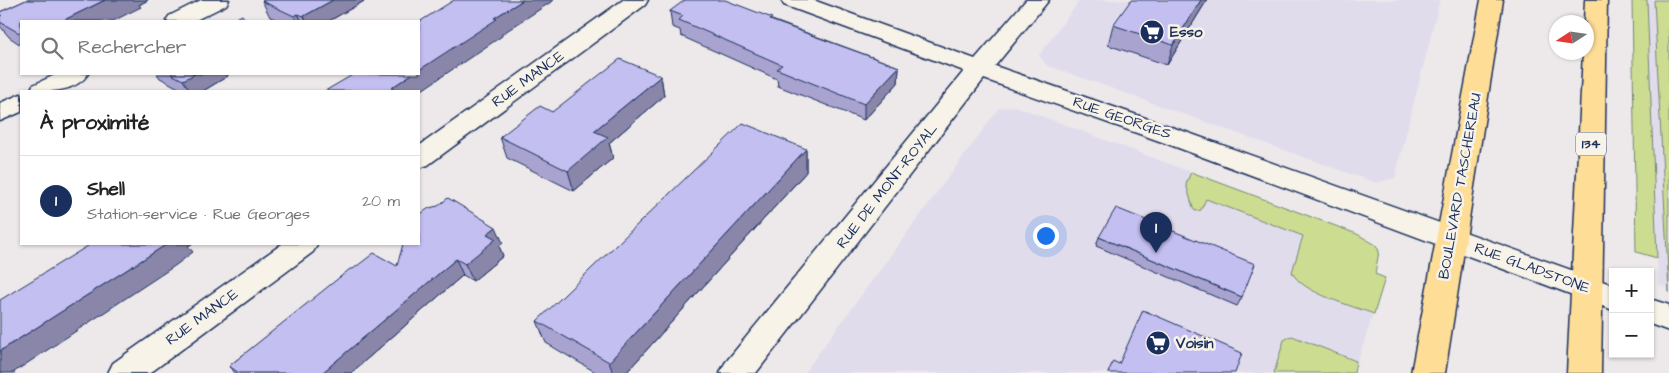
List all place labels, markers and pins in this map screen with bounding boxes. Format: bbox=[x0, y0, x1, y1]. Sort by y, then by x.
supermarket icon: Esso bbox=[1139, 19, 1165, 45]
place label: Esso bbox=[1170, 22, 1203, 43]
pin: 1 bbox=[1140, 212, 1172, 253]
supermarket icon: Voisin bbox=[1145, 330, 1171, 356]
place label: Voisin bbox=[1175, 333, 1214, 354]

